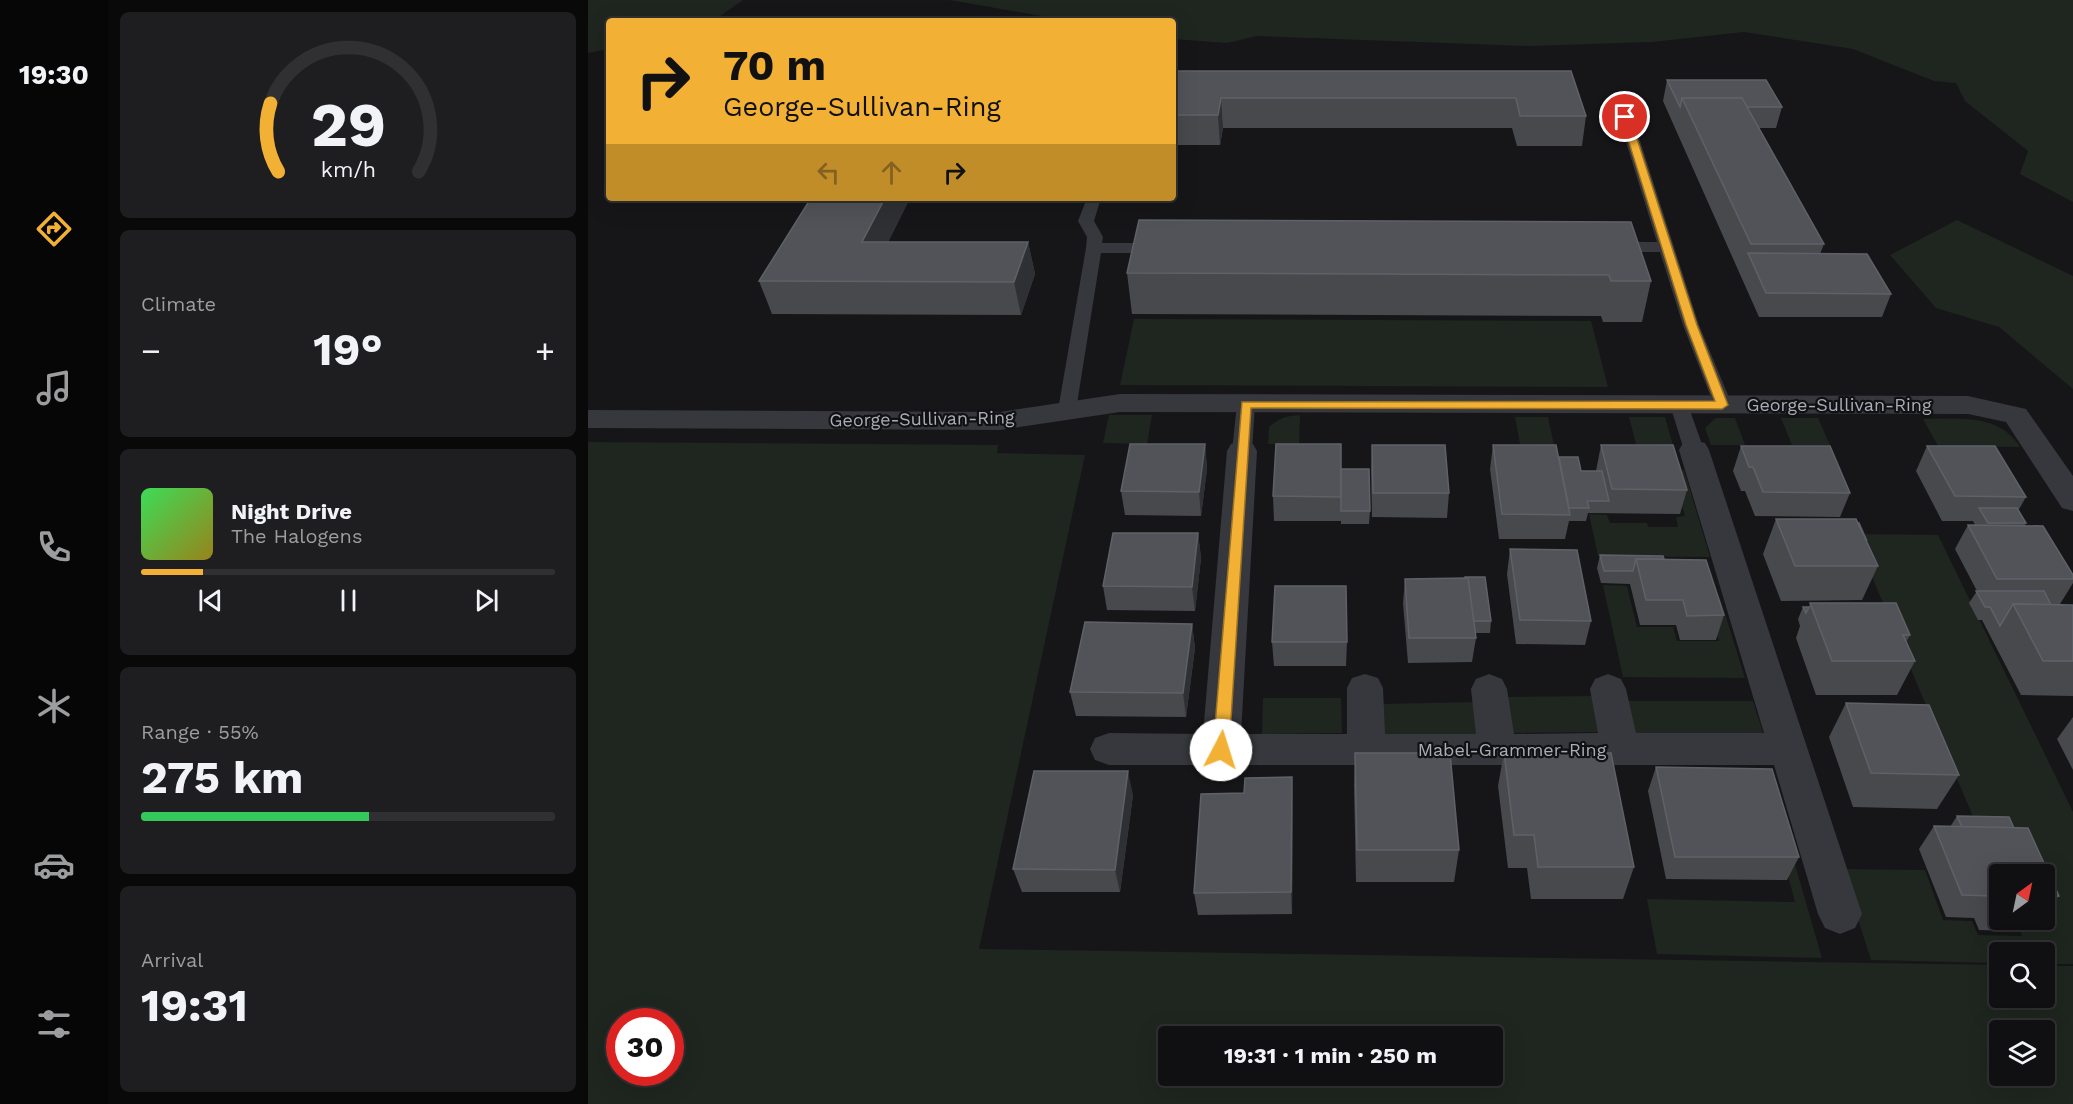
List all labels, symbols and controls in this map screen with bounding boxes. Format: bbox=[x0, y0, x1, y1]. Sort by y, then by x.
text: 70 m bbox=[723, 41, 826, 90]
icon: right bbox=[624, 42, 702, 120]
text: 19:30 bbox=[19, 59, 89, 91]
text: 29 bbox=[310, 88, 386, 161]
text: George-Sullivan-Ring bbox=[723, 91, 1001, 123]
pin bbox=[1599, 91, 1650, 142]
icon: arrive bbox=[1608, 100, 1641, 133]
icon: left bbox=[812, 156, 845, 189]
icon: ahead bbox=[875, 156, 908, 189]
icon: right bbox=[938, 156, 971, 189]
text: km/h bbox=[320, 158, 376, 183]
icon: directions bbox=[33, 208, 75, 250]
text: Climate bbox=[141, 292, 216, 316]
text: 19° bbox=[313, 323, 383, 376]
text: − bbox=[141, 331, 161, 370]
text: + bbox=[535, 331, 555, 370]
icon: music bbox=[33, 367, 75, 409]
street label: George-Sullivan-Ring bbox=[1746, 394, 1932, 415]
street label: George-Sullivan-Ring bbox=[829, 406, 1015, 431]
text: Night Drive bbox=[231, 499, 352, 524]
text: The Halogens bbox=[231, 524, 363, 548]
icon: phone bbox=[33, 526, 75, 568]
icon: previous bbox=[194, 584, 227, 617]
icon: pause bbox=[332, 584, 365, 617]
icon: next bbox=[470, 584, 503, 617]
icon: climate bbox=[33, 685, 75, 727]
position arrow bbox=[1189, 718, 1253, 782]
text: Range · 55% bbox=[141, 720, 259, 744]
street label: Mabel-Grammer-Ring bbox=[1418, 739, 1607, 760]
text: 275 km bbox=[141, 751, 303, 804]
icon: car bbox=[33, 844, 75, 886]
north arrow bbox=[1989, 864, 2055, 930]
map controls bbox=[1989, 864, 2055, 1086]
button: search bbox=[1989, 942, 2055, 1008]
text: Arrival bbox=[141, 948, 203, 972]
text: 19:31 bbox=[141, 979, 248, 1032]
icon: filters bbox=[33, 1003, 75, 1045]
speed limit sign: 30 bbox=[606, 1008, 684, 1086]
button: layers bbox=[1989, 1020, 2055, 1086]
text: 19:31 · 1 min · 250 m bbox=[1224, 1043, 1437, 1068]

